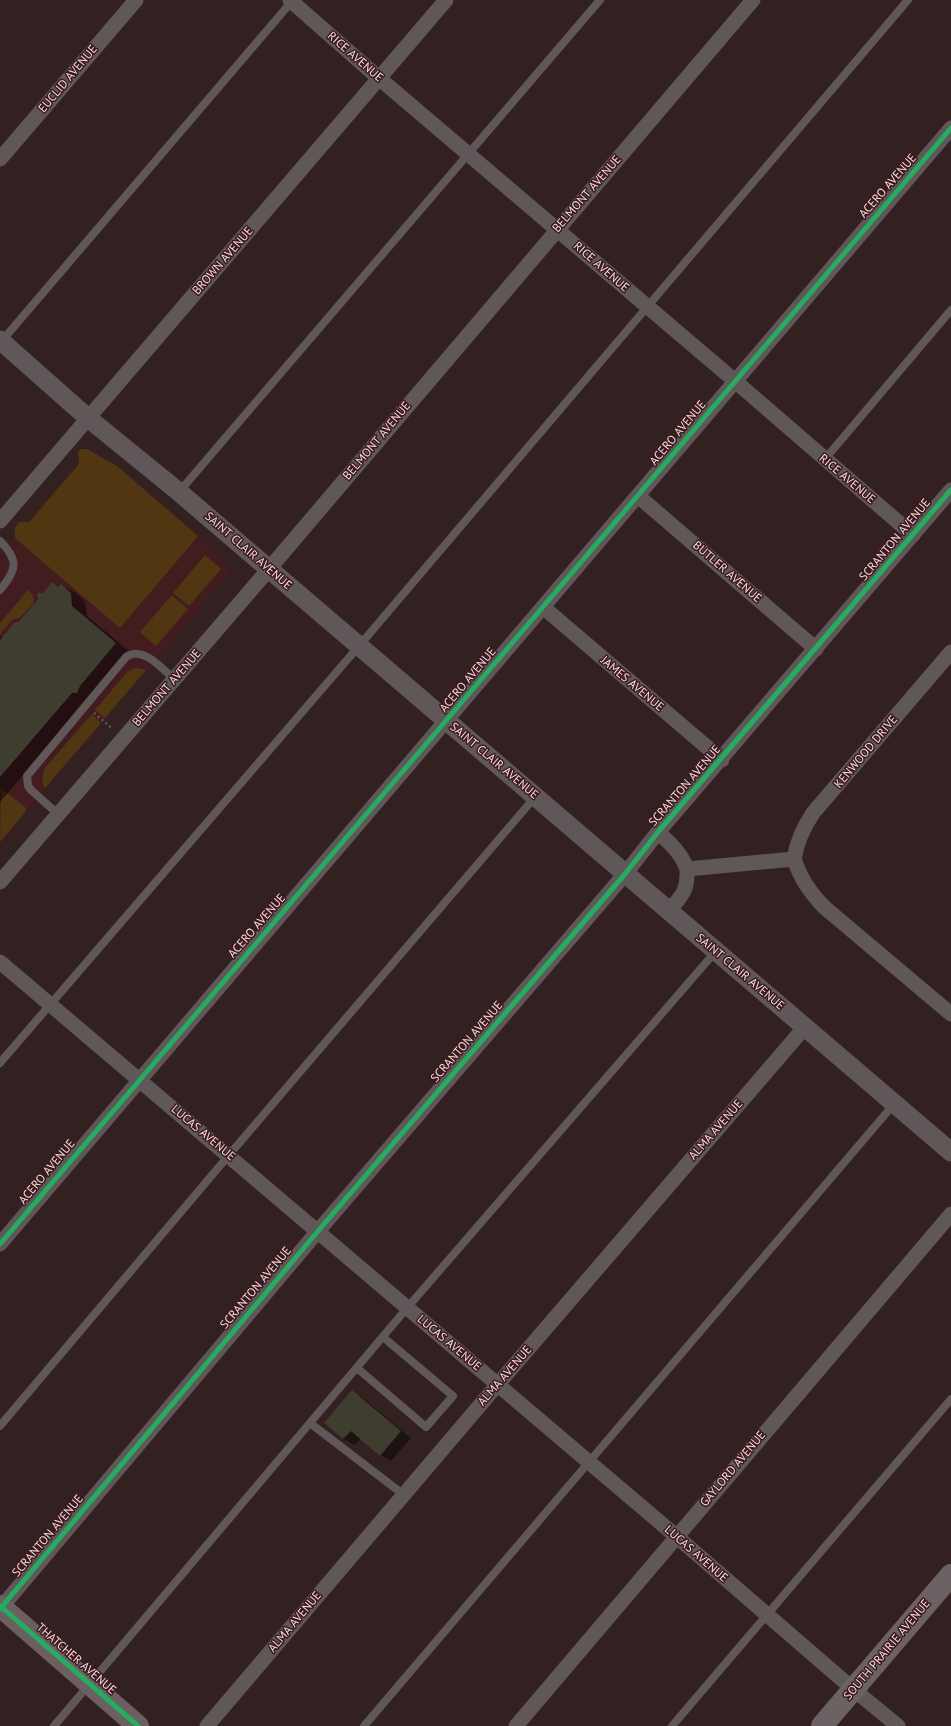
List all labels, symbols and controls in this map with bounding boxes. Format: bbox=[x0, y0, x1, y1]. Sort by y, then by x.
street label: RICE AVENUE bbox=[324, 29, 386, 85]
street label: EUCLID AVENUE bbox=[36, 42, 100, 116]
street label: ACERO AVENUE bbox=[856, 151, 920, 221]
street label: BELMONT AVENUE bbox=[550, 153, 624, 235]
street label: BROWN AVENUE bbox=[190, 224, 256, 298]
street label: RICE AVENUE bbox=[570, 239, 632, 295]
street label: ACERO AVENUE bbox=[647, 398, 709, 468]
street label: BELMONT AVENUE bbox=[340, 399, 414, 483]
street label: RICE AVENUE bbox=[816, 451, 878, 507]
street label: SCRANTON AVENUE bbox=[856, 496, 934, 584]
street label: SAINT CLAIR AVENUE bbox=[201, 509, 295, 593]
street label: BUTLER AVENUE bbox=[690, 538, 764, 606]
street label: ACERO AVENUE bbox=[437, 645, 499, 715]
street label: BELMONT AVENUE bbox=[130, 647, 204, 729]
street label: JAMES AVENUE bbox=[597, 653, 667, 715]
street label: KENWOOD DRIVE bbox=[831, 713, 901, 791]
street label: SAINT CLAIR AVENUE bbox=[447, 720, 541, 802]
street label: SCRANTON AVENUE bbox=[646, 742, 724, 830]
street label: ACERO AVENUE bbox=[225, 891, 289, 961]
street label: SAINT CLAIR AVENUE bbox=[693, 931, 787, 1013]
street label: SCRANTON AVENUE bbox=[428, 998, 506, 1086]
street label: ALMA AVENUE bbox=[686, 1097, 746, 1163]
street label: LUCAS AVENUE bbox=[168, 1102, 238, 1164]
street label: ACERO AVENUE bbox=[16, 1137, 78, 1207]
street label: SCRANTON AVENUE bbox=[217, 1244, 295, 1332]
street label: LUCAS AVENUE bbox=[414, 1312, 484, 1374]
street label: ALMA AVENUE bbox=[475, 1343, 535, 1409]
street label: GAYLORD AVENUE bbox=[697, 1428, 769, 1510]
street label: SCRANTON AVENUE bbox=[9, 1492, 87, 1580]
street label: LUCAS AVENUE bbox=[661, 1523, 731, 1585]
street label: ALMA AVENUE bbox=[265, 1589, 325, 1655]
street label: SOUTH PRAIRIE AVENUE bbox=[841, 1597, 933, 1703]
street label: THATCHER AVENUE bbox=[33, 1621, 119, 1697]

